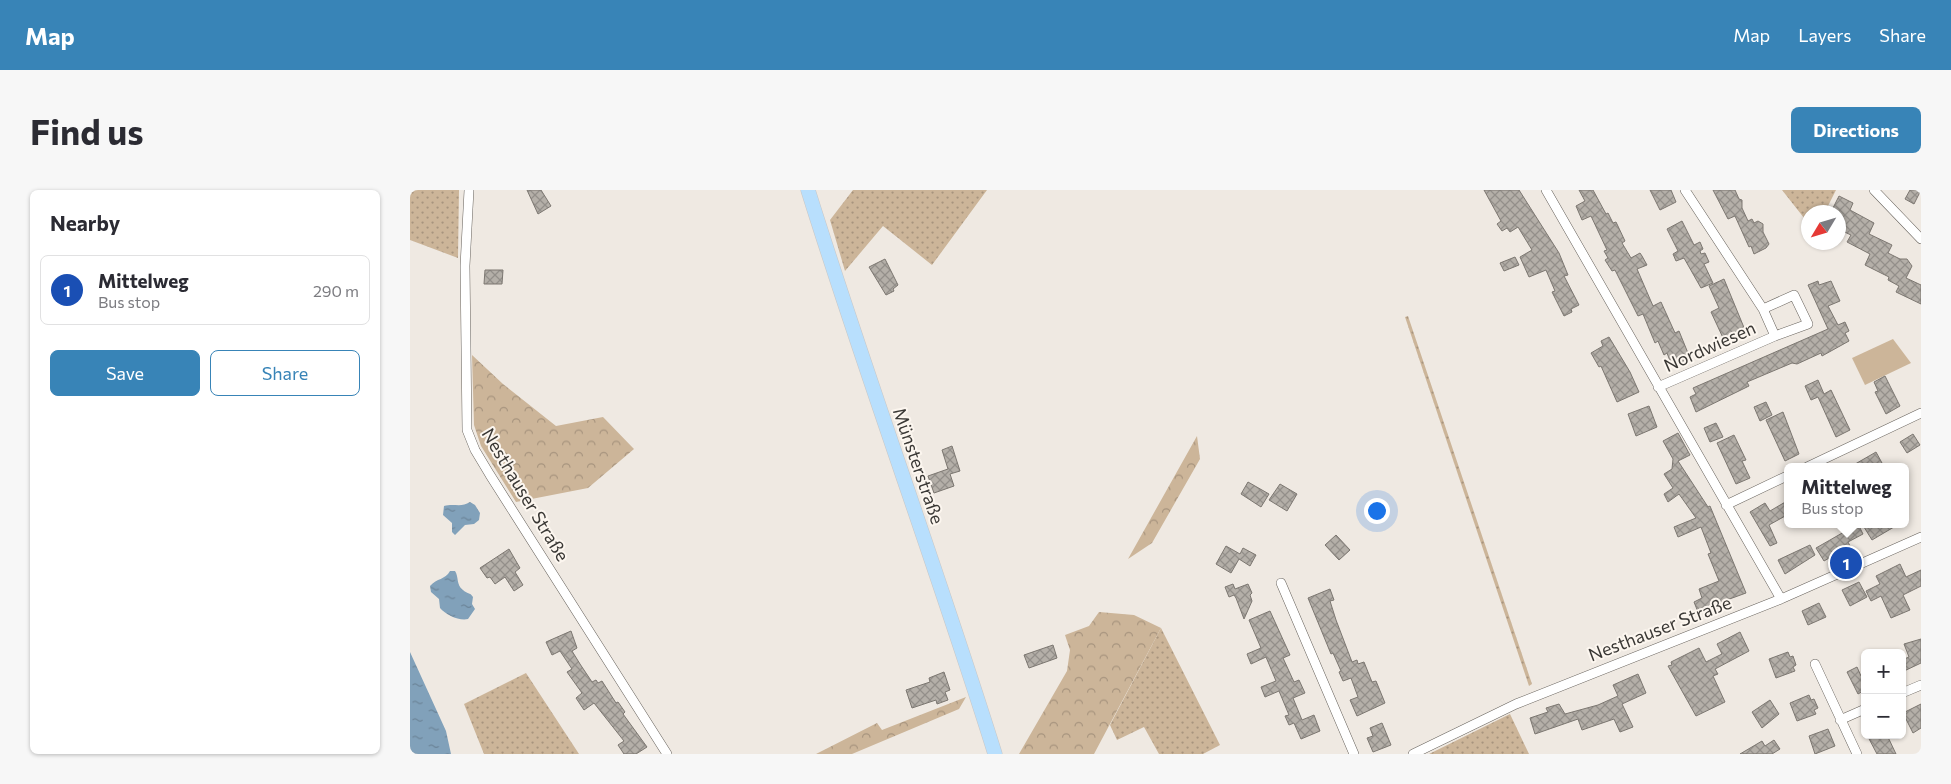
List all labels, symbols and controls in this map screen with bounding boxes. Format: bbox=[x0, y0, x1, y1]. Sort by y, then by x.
text: Map bbox=[25, 21, 75, 50]
text: Map bbox=[1733, 24, 1770, 46]
text: Layers bbox=[1798, 24, 1851, 46]
text: Share bbox=[1879, 24, 1926, 46]
button: Directions bbox=[1791, 107, 1921, 153]
text: Find us bbox=[30, 109, 144, 152]
north arrow bbox=[1801, 205, 1846, 250]
text: Nearby bbox=[50, 210, 120, 235]
text: Mittelweg bbox=[98, 269, 189, 292]
text: 1 bbox=[63, 281, 71, 300]
text: 290 m bbox=[313, 281, 359, 300]
text: Bus stop bbox=[98, 292, 160, 311]
street label: Nordwiesen bbox=[1660, 316, 1759, 376]
button: Save bbox=[50, 350, 200, 396]
button: Share bbox=[210, 350, 360, 396]
street label: Münsterstraße bbox=[889, 405, 949, 527]
street label: Nesthauser Straße bbox=[477, 424, 574, 565]
popup bbox=[1784, 463, 1909, 528]
text: Mittelweg bbox=[1801, 475, 1892, 498]
your location bbox=[1364, 498, 1390, 524]
text: Bus stop bbox=[1801, 498, 1864, 517]
pin: 1 bbox=[1830, 544, 1862, 582]
street label: Nesthauser Straße bbox=[1585, 591, 1734, 665]
map controls bbox=[1861, 649, 1906, 739]
button: + bbox=[1861, 649, 1906, 694]
button: − bbox=[1861, 694, 1906, 739]

